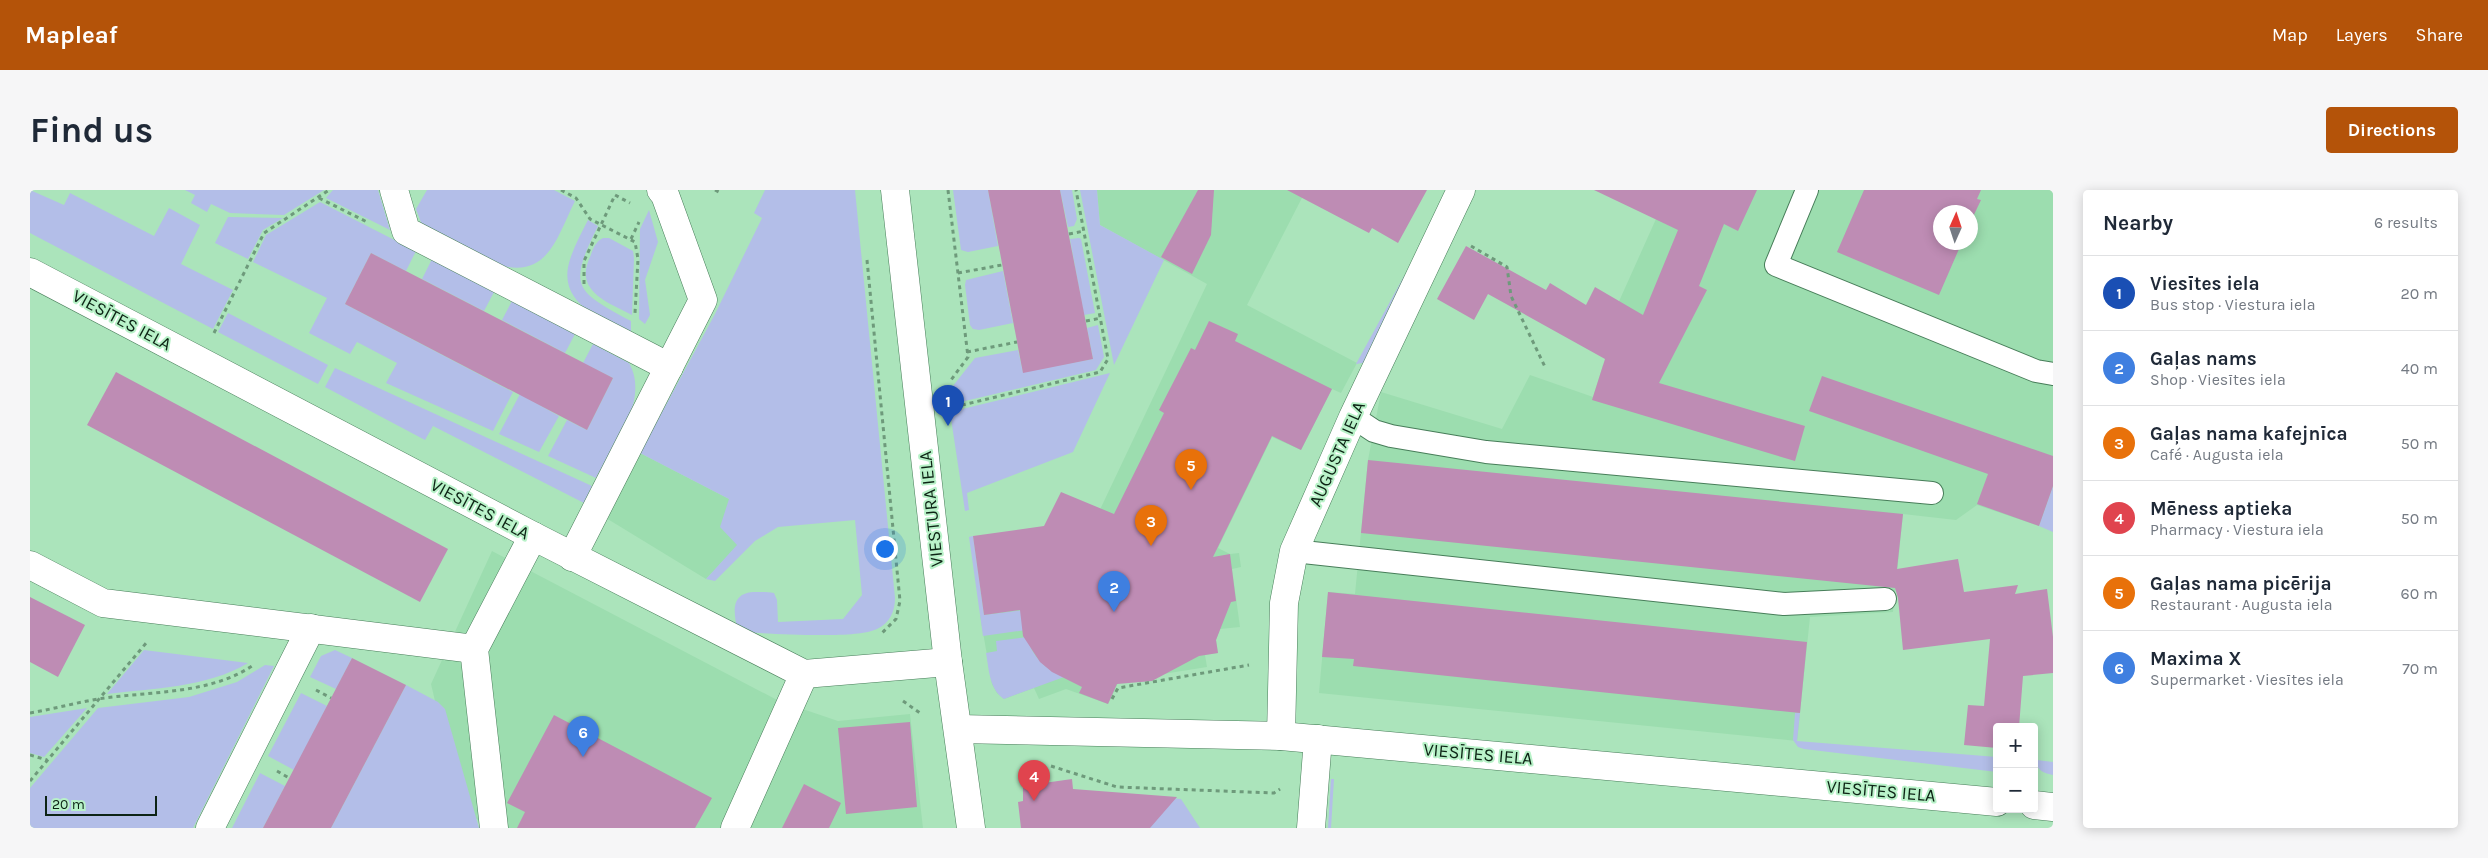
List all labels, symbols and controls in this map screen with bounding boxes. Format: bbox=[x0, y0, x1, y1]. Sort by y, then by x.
text: Mapleaf bbox=[25, 21, 118, 49]
text: Map bbox=[2272, 24, 2308, 46]
text: Layers bbox=[2336, 24, 2388, 46]
text: Share bbox=[2416, 24, 2463, 46]
button: Directions bbox=[2326, 107, 2458, 153]
text: Find us bbox=[30, 110, 153, 151]
north arrow bbox=[1933, 205, 1978, 250]
text: Nearby bbox=[2103, 211, 2173, 235]
text: 6 results bbox=[2374, 213, 2438, 232]
text: Viesītes iela bbox=[2150, 273, 2260, 295]
text: 1 bbox=[2116, 284, 2122, 303]
text: 20 m bbox=[2400, 284, 2438, 303]
street label: VIESĪTES IELA bbox=[69, 285, 175, 355]
text: Bus stop · Viestura iela bbox=[2150, 295, 2316, 314]
text: Gaļas nams bbox=[2150, 348, 2257, 370]
text: 2 bbox=[2114, 359, 2124, 378]
text: 40 m bbox=[2401, 359, 2438, 378]
text: Shop · Viesītes iela bbox=[2150, 370, 2286, 389]
pin: 1 bbox=[932, 385, 964, 426]
street label: AUGUSTA IELA bbox=[1304, 398, 1370, 510]
text: Gaļas nama kafejnīca bbox=[2150, 423, 2348, 445]
text: 3 bbox=[2114, 434, 2124, 453]
text: 50 m bbox=[2401, 434, 2438, 453]
text: Café · Augusta iela bbox=[2150, 445, 2284, 464]
pin: 5 bbox=[1175, 449, 1207, 490]
street label: VIESTURA IELA bbox=[914, 450, 948, 568]
street label: VIESĪTES IELA bbox=[427, 474, 533, 544]
text: Mēness aptieka bbox=[2150, 498, 2292, 520]
pin: 3 bbox=[1135, 505, 1167, 546]
text: 4 bbox=[2114, 509, 2124, 528]
text: 50 m bbox=[2401, 509, 2438, 528]
text: Pharmacy · Viestura iela bbox=[2150, 520, 2324, 539]
your location bbox=[872, 536, 898, 562]
pin: 2 bbox=[1098, 571, 1130, 612]
text: Gaļas nama picērija bbox=[2150, 573, 2332, 595]
text: 5 bbox=[2114, 584, 2124, 603]
text: 60 m bbox=[2401, 584, 2438, 603]
text: Restaurant · Augusta iela bbox=[2150, 595, 2333, 614]
text: Maxima X bbox=[2150, 648, 2241, 670]
text: 6 bbox=[2114, 659, 2124, 678]
text: 70 m bbox=[2402, 659, 2438, 678]
text: Supermarket · Viesītes iela bbox=[2150, 670, 2344, 689]
pin: 6 bbox=[567, 716, 599, 757]
map controls bbox=[1993, 723, 2038, 813]
button: + bbox=[1993, 723, 2038, 768]
street label: VIESĪTES IELA bbox=[1423, 738, 1533, 770]
pin: 4 bbox=[1018, 760, 1050, 801]
button: − bbox=[1993, 768, 2038, 813]
street label: VIESĪTES IELA bbox=[1826, 775, 1936, 807]
scale bar bbox=[45, 793, 158, 816]
text: 20 m bbox=[52, 796, 85, 813]

